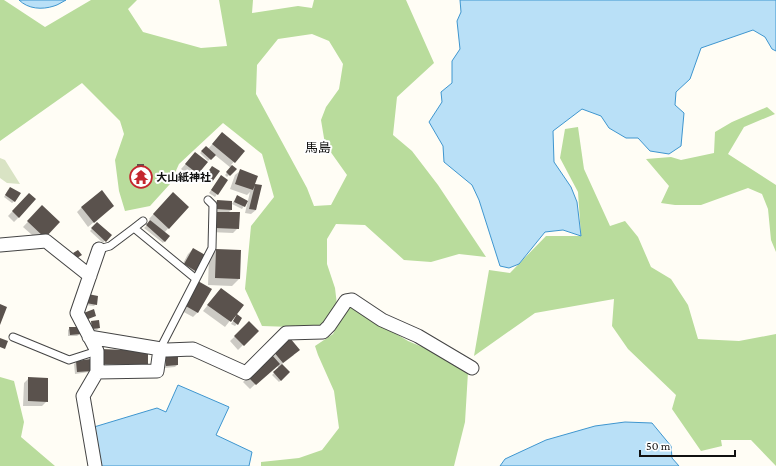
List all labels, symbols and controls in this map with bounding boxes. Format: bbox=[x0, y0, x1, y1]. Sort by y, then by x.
district label: 馬島 bbox=[305, 140, 331, 155]
temple icon: 大山紙神社 bbox=[128, 164, 154, 190]
place label: 大山紙神社 bbox=[156, 171, 211, 183]
scale bar bbox=[640, 432, 735, 458]
text: 50 m bbox=[646, 439, 671, 453]

